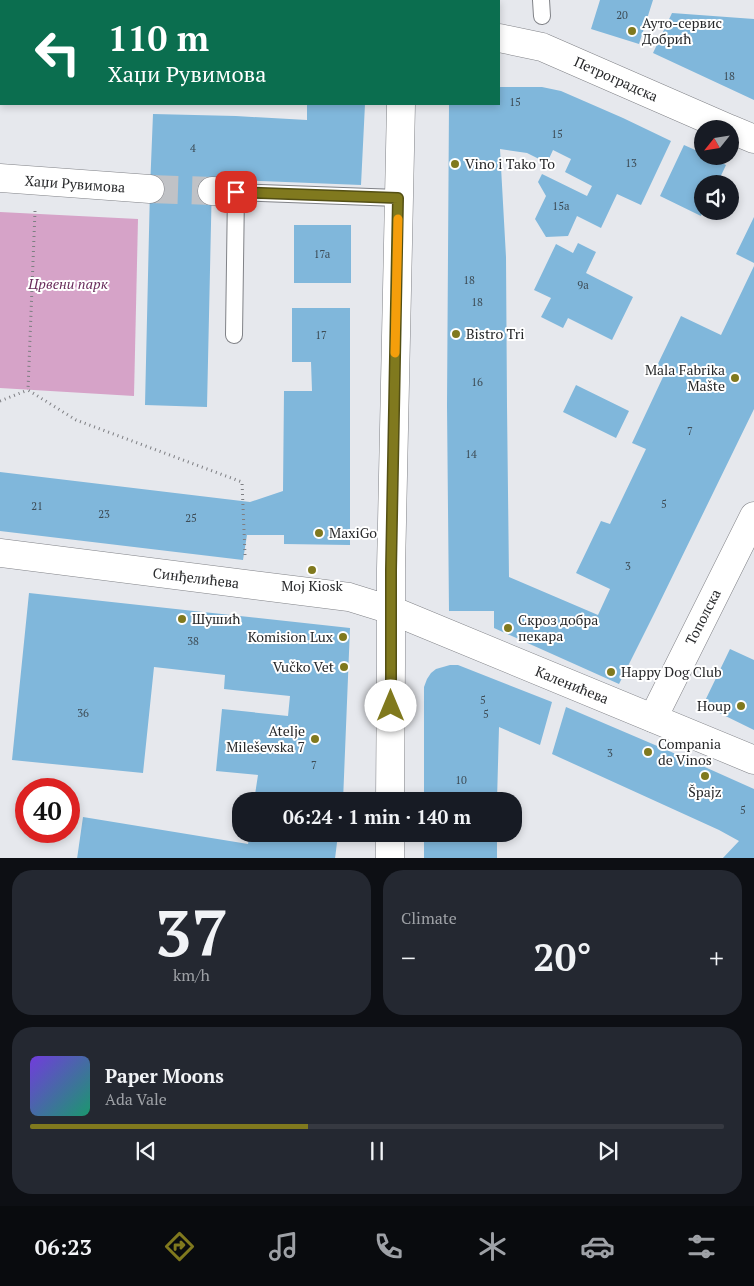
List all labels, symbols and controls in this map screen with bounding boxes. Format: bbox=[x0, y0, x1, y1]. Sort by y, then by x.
house number: 20 bbox=[616, 8, 628, 22]
place label: Ауто-сервис Добрић bbox=[642, 13, 722, 48]
text: 110 m bbox=[108, 15, 209, 61]
icon: left bbox=[25, 20, 90, 85]
marker: Ауто-сервис Добрић bbox=[626, 25, 638, 37]
street label: Петроградска bbox=[571, 52, 661, 106]
text: Хаџи Рувимова bbox=[108, 59, 266, 88]
house number: 18 bbox=[723, 69, 735, 83]
house number: 15 bbox=[509, 95, 521, 109]
north arrow bbox=[694, 120, 739, 165]
map controls bbox=[694, 120, 739, 220]
house number: 15 bbox=[551, 127, 563, 141]
house number: 4 bbox=[190, 141, 196, 155]
place label: Vino i Tako To bbox=[465, 154, 555, 173]
house number: 13 bbox=[625, 156, 637, 170]
marker: Vino i Tako To bbox=[449, 158, 461, 170]
street label: Хаџи Рувимова bbox=[24, 171, 126, 196]
pin bbox=[215, 171, 257, 213]
button: sound bbox=[694, 175, 739, 220]
icon: arrive bbox=[222, 178, 250, 206]
house number: 15a bbox=[552, 199, 570, 213]
house number: 17a bbox=[314, 247, 331, 261]
house number: 18 bbox=[463, 273, 475, 287]
park label: Црвени парк bbox=[27, 274, 108, 293]
house number: 9a bbox=[577, 278, 589, 292]
house number: 18 bbox=[471, 295, 483, 309]
place label: Bistro Tri bbox=[466, 324, 524, 343]
house number: 17 bbox=[315, 328, 327, 342]
marker: Bistro Tri bbox=[450, 328, 462, 340]
place label: Mala Fabrika Mašte bbox=[645, 360, 725, 395]
marker: Mala Fabrika Mašte bbox=[729, 372, 741, 384]
house number: 16 bbox=[471, 375, 483, 389]
house number: 7 bbox=[687, 424, 693, 438]
house number: 14 bbox=[465, 447, 477, 461]
house number: 5 bbox=[661, 497, 667, 511]
house number: 21 bbox=[31, 499, 43, 513]
house number: 23 bbox=[98, 507, 110, 521]
house number: 25 bbox=[185, 511, 197, 525]
place label: MaxiGo bbox=[329, 523, 377, 542]
marker: MaxiGo bbox=[313, 527, 325, 539]
house number: 3 bbox=[625, 559, 631, 573]
street label: Синђелићева bbox=[152, 563, 240, 592]
marker: Moj Kiosk bbox=[306, 564, 318, 576]
place label: Moj Kiosk bbox=[281, 576, 344, 595]
street label: Тополска bbox=[680, 586, 725, 648]
place label: Шушић bbox=[192, 609, 240, 628]
place label: Скроз добра пекара bbox=[518, 610, 598, 645]
marker: Шушић bbox=[176, 613, 188, 625]
marker: Скроз добра пекара bbox=[502, 622, 514, 634]
place label: Komision Lux bbox=[248, 627, 334, 646]
marker: Komision Lux bbox=[337, 631, 349, 643]
house number: 38 bbox=[187, 634, 199, 648]
place label: Vučko Vet bbox=[273, 657, 335, 676]
marker: Vučko Vet bbox=[338, 661, 350, 673]
street label: Каленићева bbox=[533, 661, 612, 708]
place label: Happy Dog Club bbox=[621, 662, 722, 681]
marker: Happy Dog Club bbox=[605, 666, 617, 678]
position arrow bbox=[364, 679, 416, 731]
house number: 5 bbox=[480, 693, 486, 707]
place label: Houp bbox=[697, 696, 731, 715]
marker: Houp bbox=[735, 700, 747, 712]
house number: 36 bbox=[77, 706, 89, 720]
house number: 5 bbox=[483, 707, 489, 721]
place label: Atelje Mileševska 7 bbox=[226, 721, 305, 756]
marker: Atelje Mileševska 7 bbox=[309, 733, 321, 745]
place label: Compania de Vinos bbox=[658, 734, 721, 769]
house number: 3 bbox=[607, 746, 613, 760]
marker: Compania de Vinos bbox=[642, 746, 654, 758]
house number: 7 bbox=[311, 758, 317, 772]
marker: Špajz bbox=[699, 770, 711, 782]
house number: 10 bbox=[455, 773, 467, 787]
speed limit sign: 40 bbox=[15, 778, 80, 843]
place label: Špajz bbox=[688, 782, 722, 801]
house number: 5 bbox=[740, 803, 746, 817]
text: 06:24 · 1 min · 140 m bbox=[283, 804, 471, 829]
text: 37 bbox=[155, 888, 228, 975]
text: Climate bbox=[401, 907, 457, 929]
text: 20° bbox=[533, 932, 592, 982]
text: − bbox=[401, 939, 416, 976]
text: + bbox=[709, 939, 724, 976]
text: km/h bbox=[173, 964, 210, 986]
text: Paper Moons bbox=[105, 1063, 224, 1088]
text: Ada Vale bbox=[105, 1088, 167, 1110]
icon: previous bbox=[132, 1137, 160, 1165]
icon: pause bbox=[363, 1137, 391, 1165]
icon: next bbox=[594, 1137, 622, 1165]
icon: directions bbox=[162, 1229, 197, 1264]
icon: music bbox=[266, 1229, 301, 1264]
icon: phone bbox=[371, 1229, 406, 1264]
icon: climate bbox=[475, 1229, 510, 1264]
icon: car bbox=[580, 1229, 615, 1264]
icon: filters bbox=[684, 1229, 719, 1264]
text: 06:23 bbox=[35, 1232, 92, 1261]

